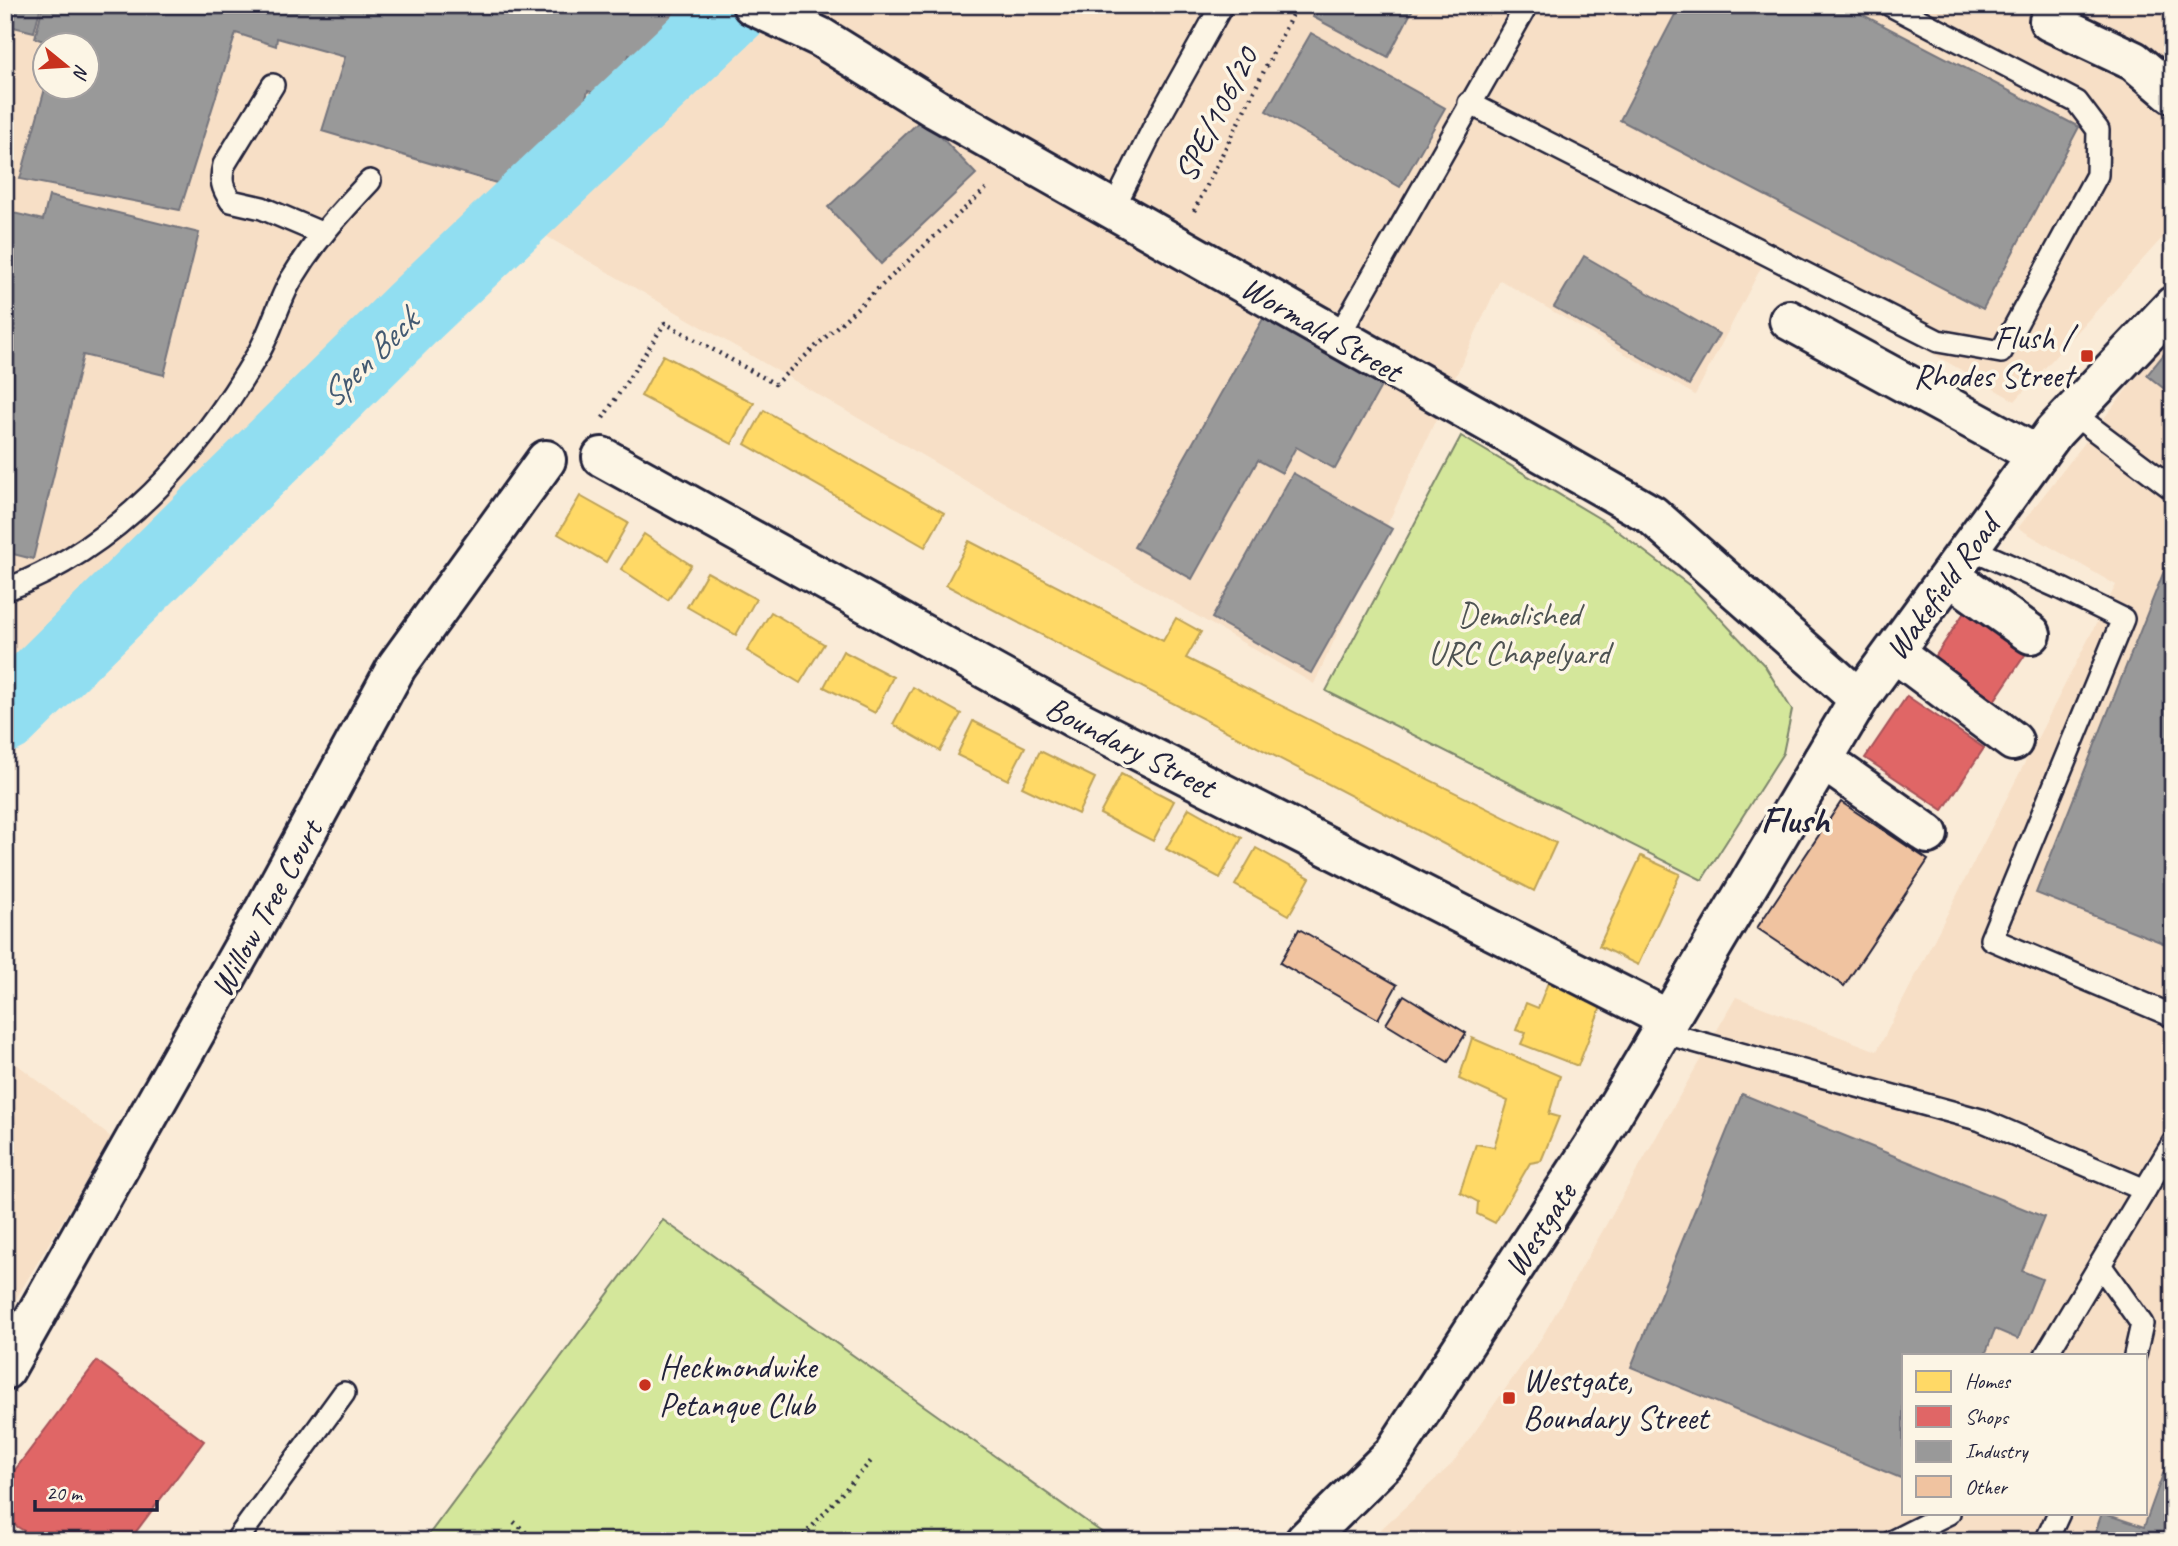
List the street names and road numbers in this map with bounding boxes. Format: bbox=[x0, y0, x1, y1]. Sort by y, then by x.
street label: SPE/106/20 bbox=[1164, 38, 1269, 189]
street label: Wormald Street bbox=[1234, 266, 1412, 393]
street label: Wakefield Road bbox=[1875, 503, 2011, 668]
street label: Boundary Street bbox=[1039, 686, 1225, 809]
street label: Willow Tree Court bbox=[200, 810, 333, 1004]
street label: Westgate bbox=[1494, 1173, 1587, 1284]

